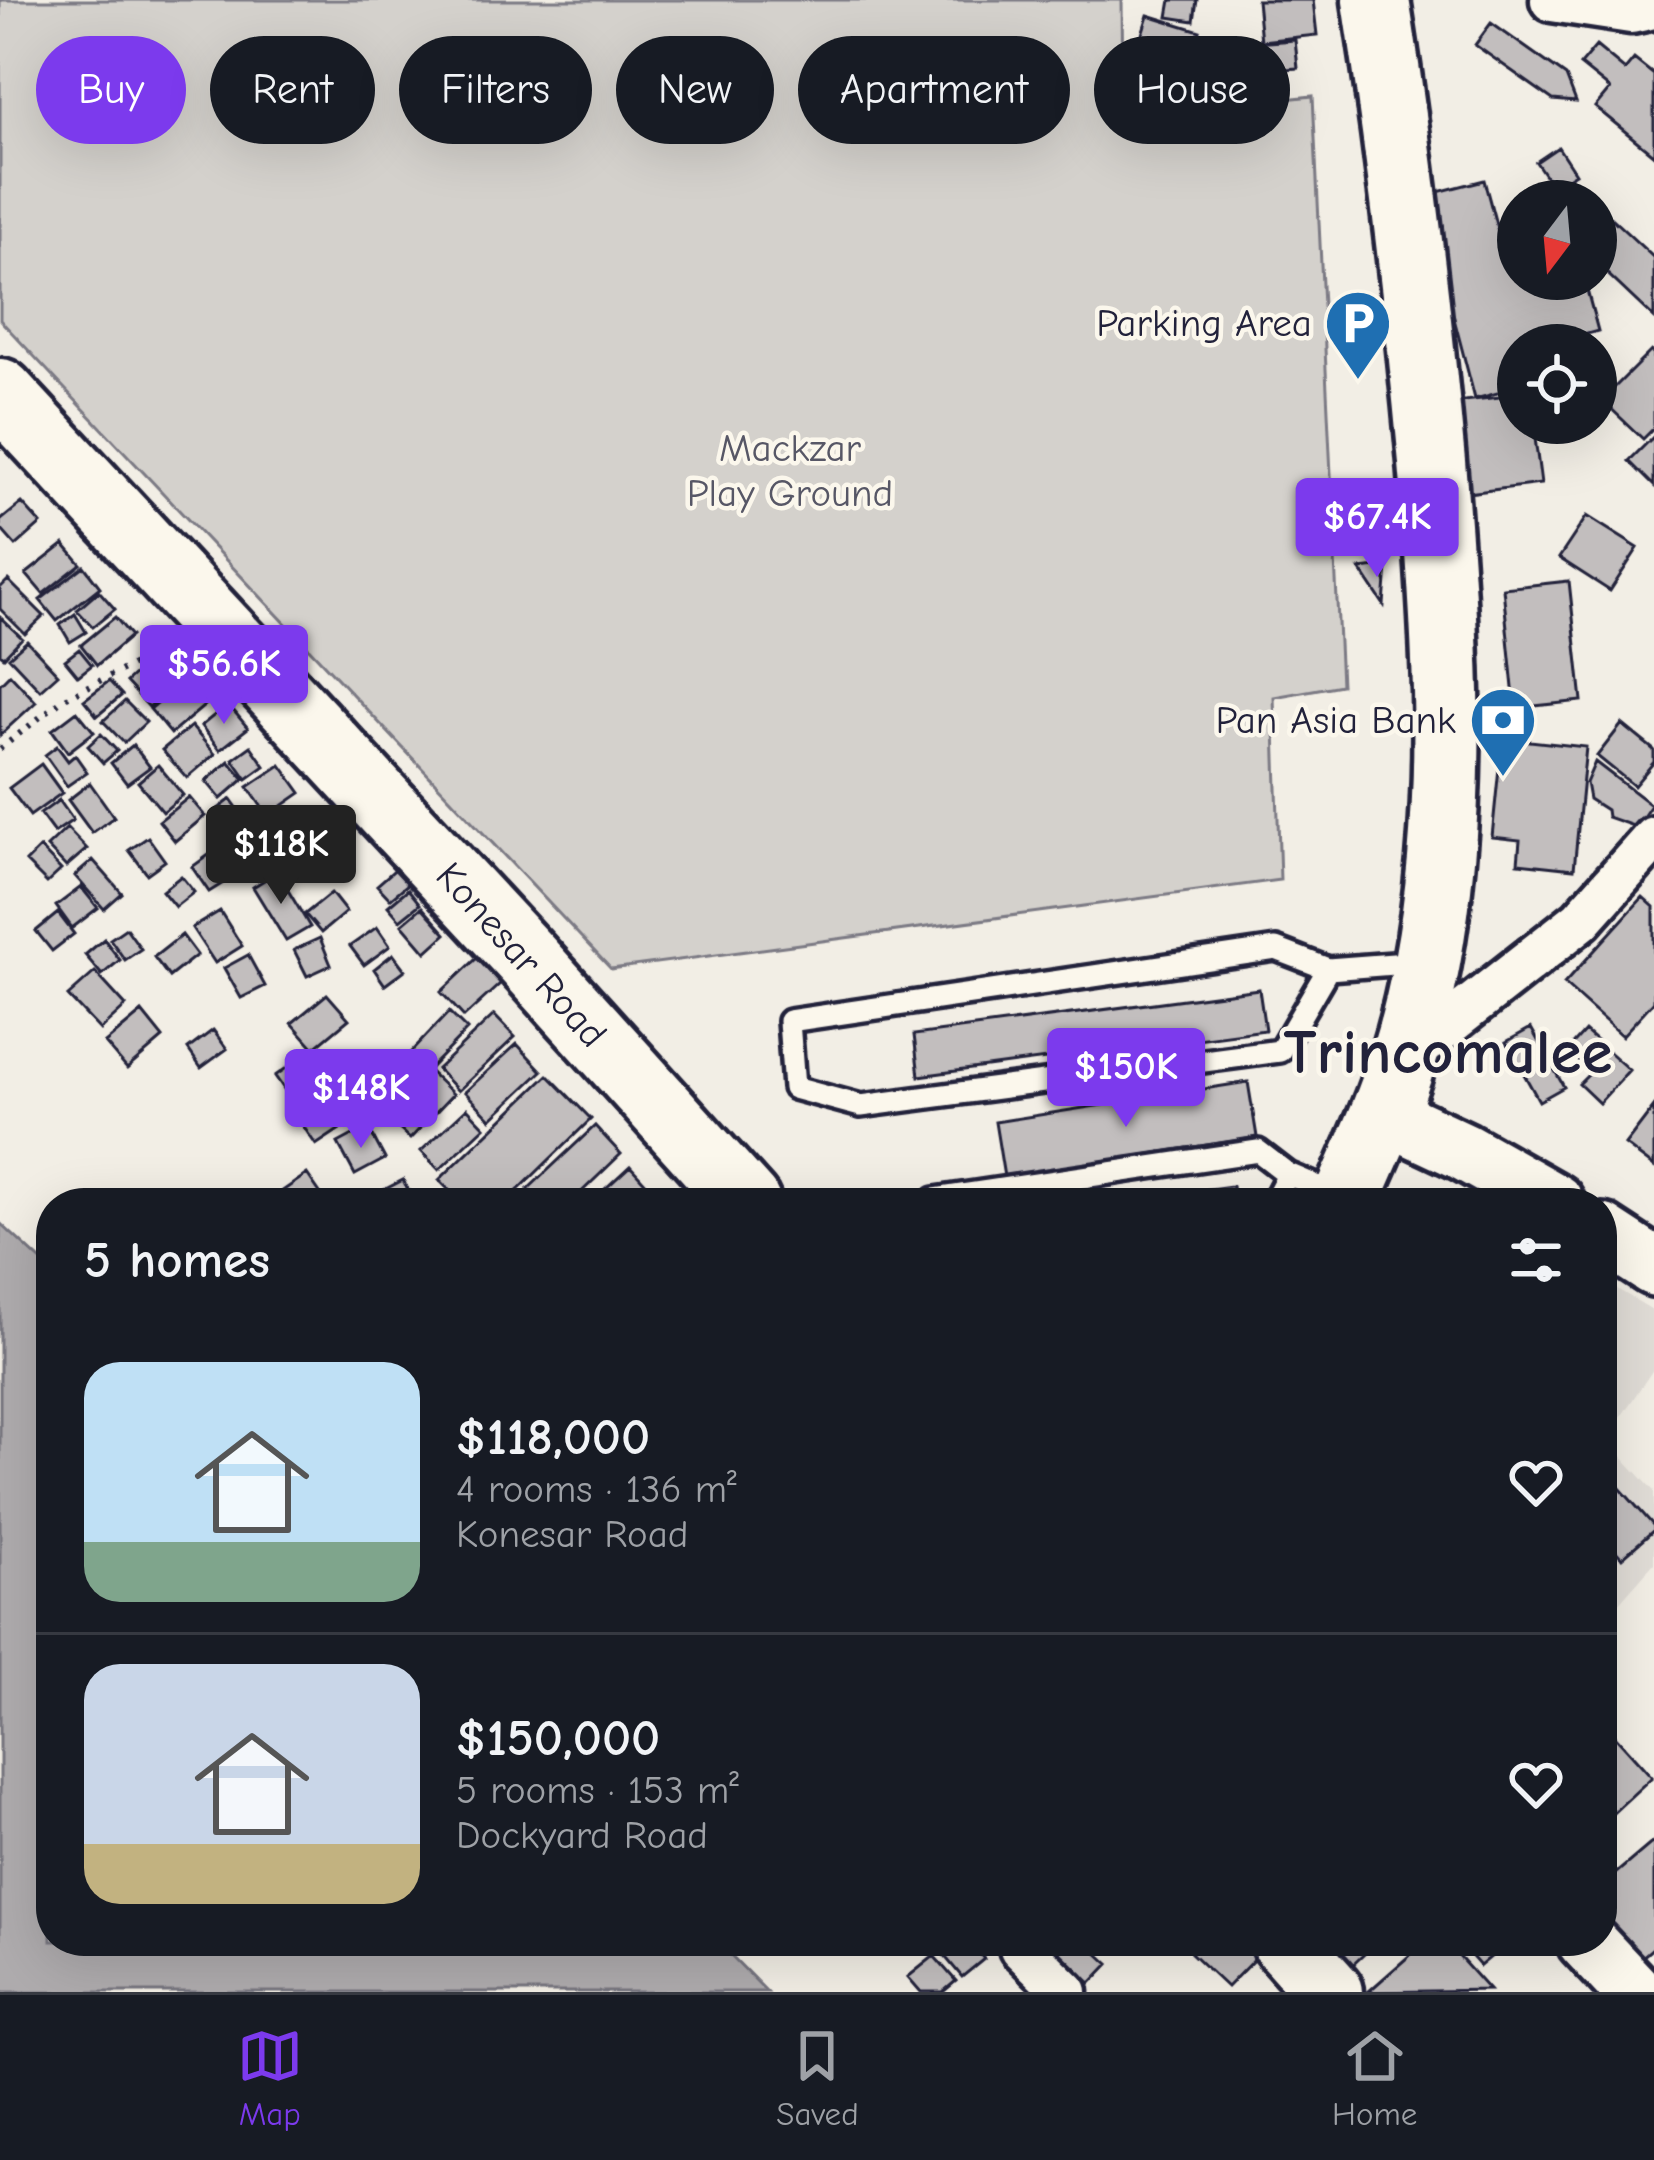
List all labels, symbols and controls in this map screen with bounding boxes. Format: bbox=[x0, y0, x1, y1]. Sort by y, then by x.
chip: Buy bbox=[36, 36, 186, 144]
chip: Rent bbox=[210, 36, 375, 144]
chip: Filters bbox=[399, 36, 592, 144]
chip: New bbox=[616, 36, 774, 144]
chip: Apartment bbox=[798, 36, 1070, 144]
chip: House bbox=[1094, 36, 1290, 144]
north arrow bbox=[1497, 180, 1617, 300]
map controls bbox=[1497, 180, 1617, 444]
parking icon: Parking Area bbox=[1323, 288, 1393, 382]
place label: Parking Area bbox=[1096, 301, 1312, 346]
button: locate bbox=[1497, 324, 1617, 444]
park label: Mackzar Play Ground bbox=[687, 426, 893, 516]
pin: $67.4K bbox=[1279, 478, 1475, 580]
text: $67.4K bbox=[1323, 494, 1431, 539]
pin: $56.6K bbox=[126, 625, 322, 727]
text: $56.6K bbox=[167, 641, 281, 686]
bank icon: Pan Asia Bank bbox=[1468, 685, 1538, 779]
place label: Pan Asia Bank bbox=[1215, 698, 1456, 743]
pin: $118K bbox=[197, 805, 365, 907]
text: $118K bbox=[233, 821, 329, 866]
street label: Konesar Road bbox=[426, 854, 616, 1056]
district label: Trincomalee bbox=[1284, 1016, 1613, 1089]
pin: $150K bbox=[1042, 1028, 1210, 1130]
text: $150K bbox=[1074, 1044, 1178, 1089]
pin: $148K bbox=[277, 1049, 445, 1151]
text: $148K bbox=[312, 1065, 410, 1110]
icon: filters bbox=[1503, 1227, 1569, 1293]
text: 5 homes bbox=[84, 1231, 270, 1290]
text: $118,000 bbox=[456, 1408, 650, 1467]
icon: home bbox=[180, 1410, 324, 1554]
icon: heart bbox=[1503, 1449, 1569, 1515]
text: 4 rooms · 136 m² bbox=[456, 1467, 737, 1512]
text: Konesar Road bbox=[456, 1512, 689, 1557]
text: $150,000 bbox=[456, 1709, 660, 1768]
icon: home bbox=[180, 1712, 324, 1856]
icon: heart bbox=[1503, 1751, 1569, 1817]
text: 5 rooms · 153 m² bbox=[456, 1768, 739, 1813]
text: Dockyard Road bbox=[456, 1813, 708, 1858]
tab: Map bbox=[237, 2023, 303, 2133]
tab: Saved bbox=[776, 2023, 859, 2133]
tab: Home bbox=[1332, 2023, 1417, 2133]

